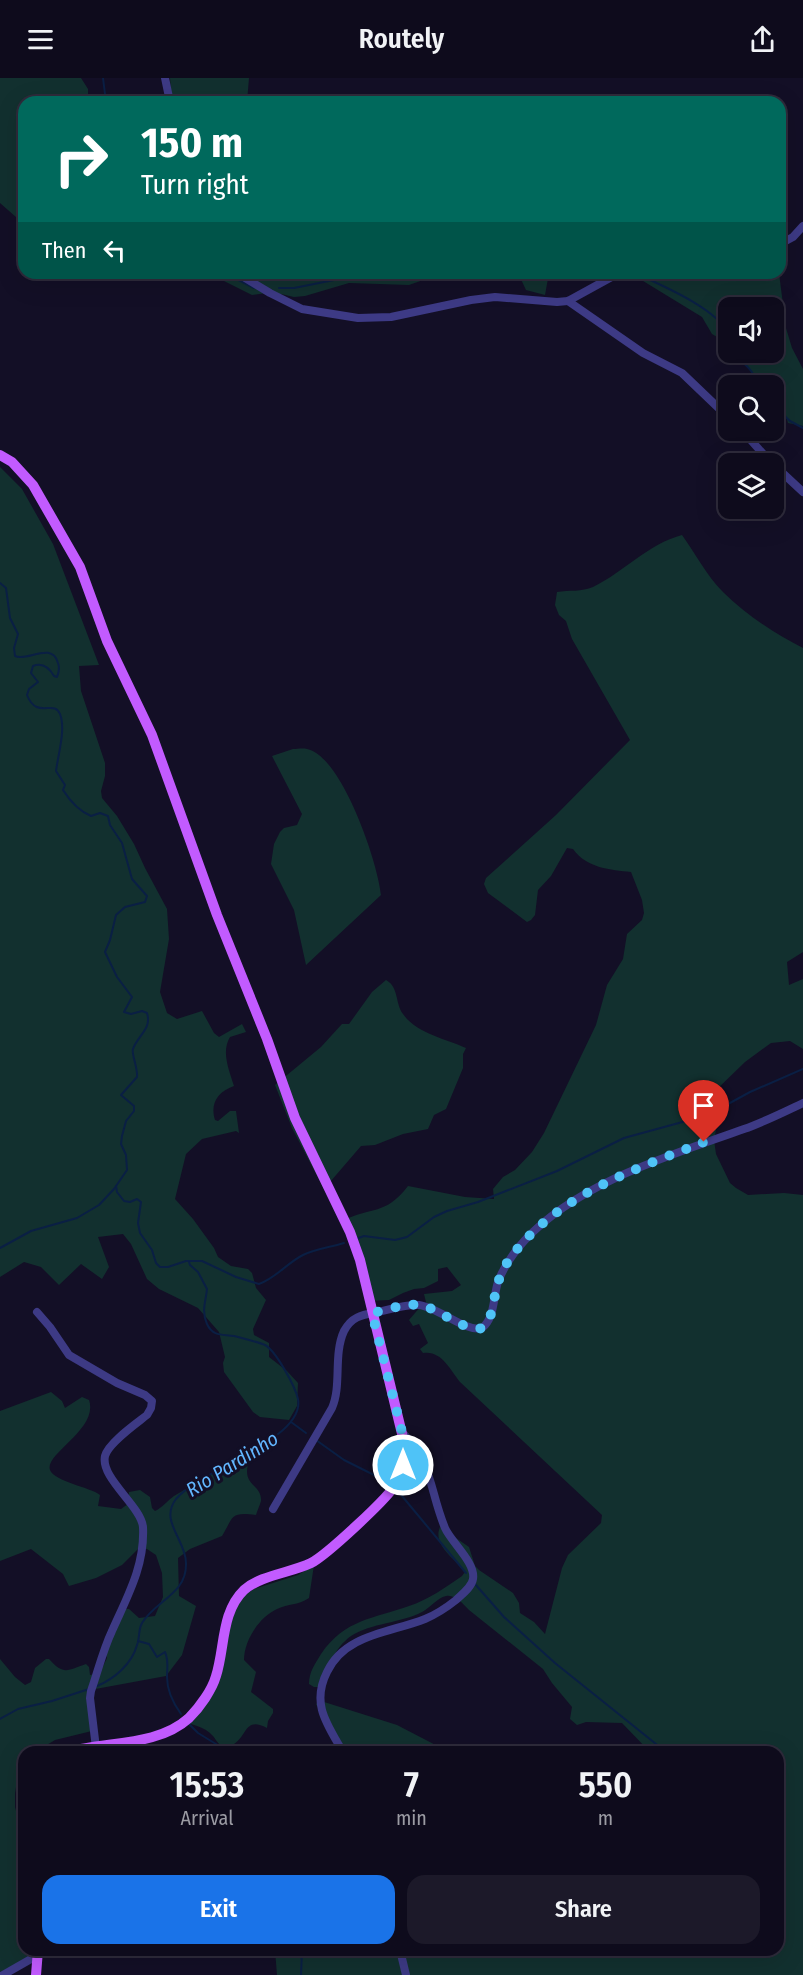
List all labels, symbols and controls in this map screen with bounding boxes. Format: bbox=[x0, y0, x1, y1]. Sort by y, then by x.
icon: menu bbox=[24, 23, 57, 56]
text: Routely bbox=[359, 23, 444, 55]
icon: share bbox=[746, 23, 779, 56]
text: 150 m bbox=[141, 118, 243, 168]
icon: right bbox=[42, 120, 120, 198]
text: Turn right bbox=[141, 169, 249, 201]
icon: left bbox=[98, 234, 131, 267]
text: Then bbox=[42, 237, 86, 264]
map controls bbox=[718, 297, 784, 519]
button: sound bbox=[718, 297, 784, 363]
button: search bbox=[718, 375, 784, 441]
button: layers bbox=[718, 453, 784, 519]
pin bbox=[678, 1080, 729, 1142]
icon: arrive bbox=[687, 1089, 720, 1122]
water label: Rio Pardinho bbox=[181, 1426, 283, 1502]
position arrow bbox=[371, 1433, 435, 1497]
text: 15:53 bbox=[170, 1763, 244, 1807]
text: 7 bbox=[404, 1763, 419, 1807]
text: 550 bbox=[578, 1763, 632, 1807]
text: Arrival bbox=[180, 1806, 233, 1830]
text: min bbox=[396, 1806, 427, 1830]
text: m bbox=[598, 1806, 613, 1830]
button: Exit bbox=[42, 1875, 395, 1944]
button: Share bbox=[407, 1875, 760, 1944]

